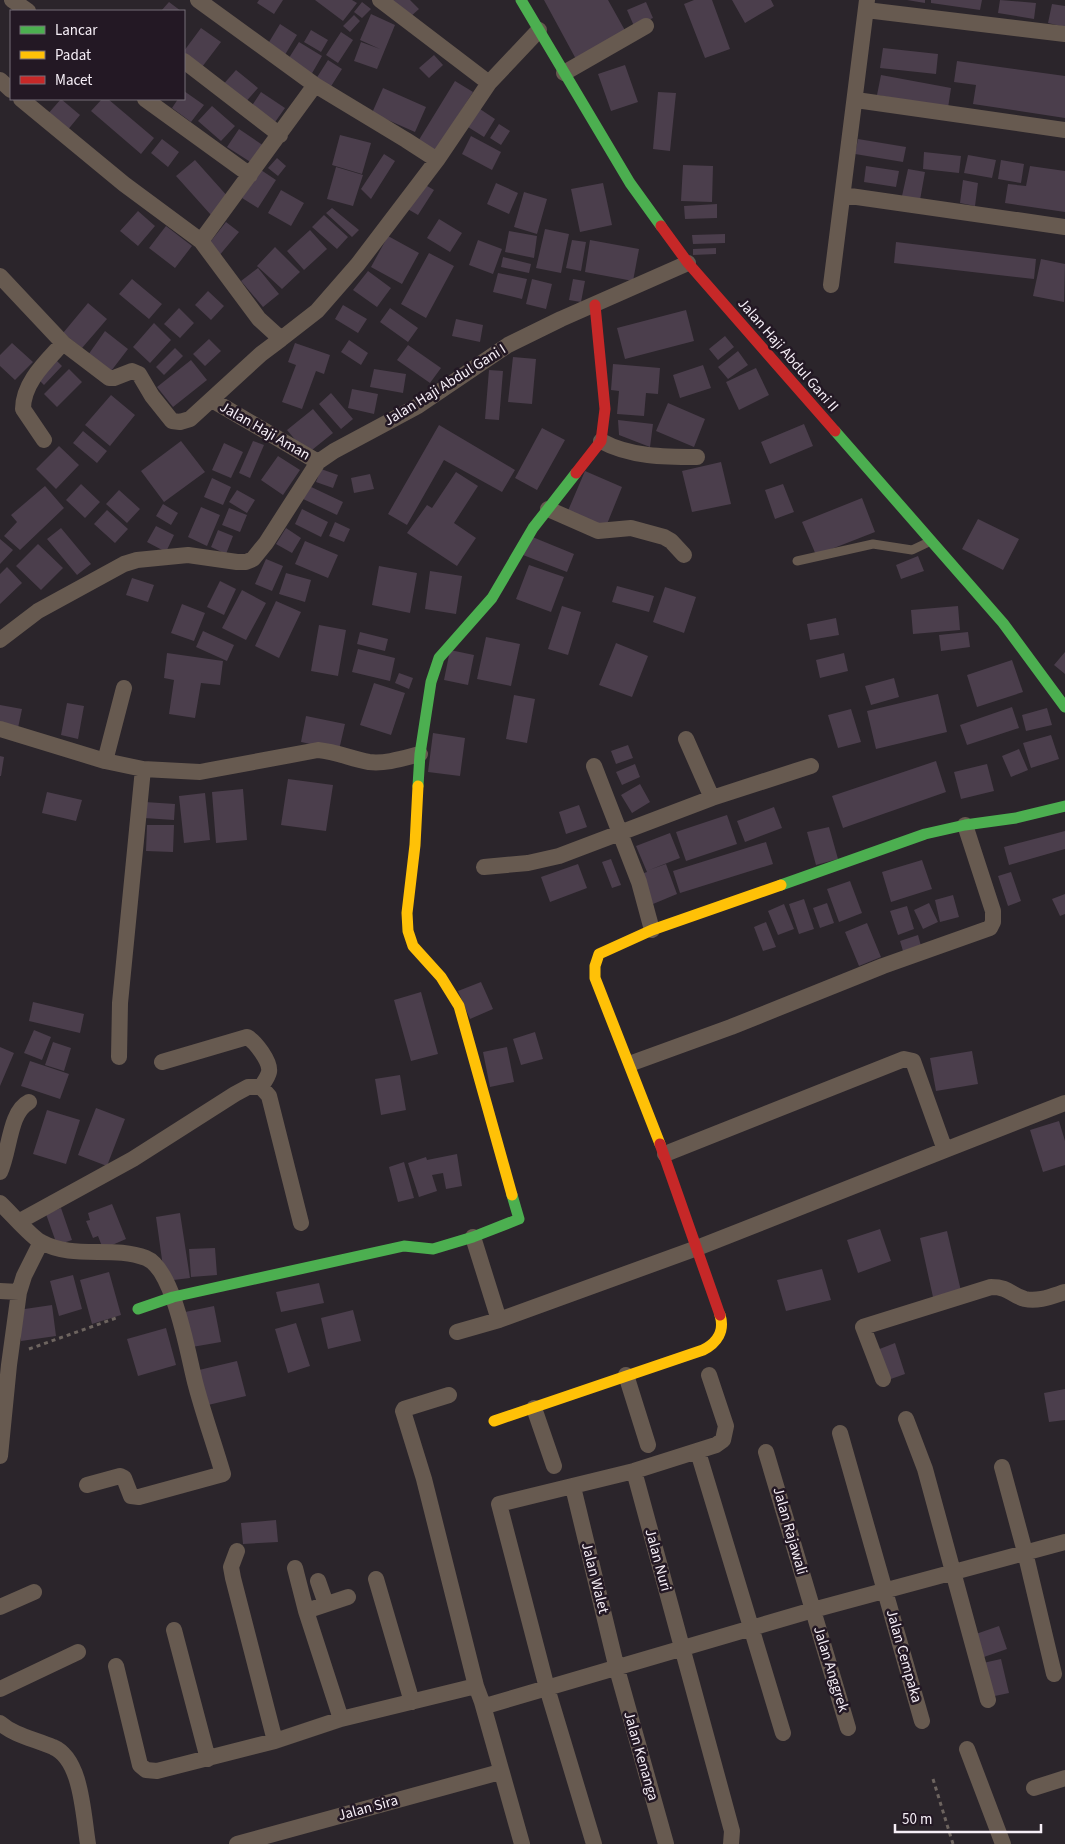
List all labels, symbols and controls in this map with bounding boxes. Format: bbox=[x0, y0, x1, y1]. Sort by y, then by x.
legend bbox=[10, 10, 185, 100]
text: Lancar bbox=[55, 20, 98, 41]
text: Padat bbox=[55, 45, 91, 66]
text: Macet bbox=[55, 70, 92, 91]
street label: Jalan Haji Abdul Gani II bbox=[733, 294, 843, 416]
street label: Jalan Haji Abdul Gani I bbox=[380, 339, 510, 431]
street label: Jalan Haji Aman bbox=[216, 397, 314, 465]
street label: Jalan Rajawali bbox=[767, 1485, 813, 1577]
street label: Jalan Nuri bbox=[640, 1526, 676, 1594]
street label: Jalan Walet bbox=[576, 1540, 614, 1616]
street label: Jalan Cempaka bbox=[881, 1607, 927, 1705]
street label: Jalan Anggrek bbox=[808, 1624, 854, 1715]
street label: Jalan Kenanga bbox=[618, 1709, 664, 1803]
street label: Jalan Sira bbox=[336, 1790, 400, 1826]
scale bar bbox=[895, 1802, 1041, 1834]
text: 50 m bbox=[902, 1809, 932, 1830]

